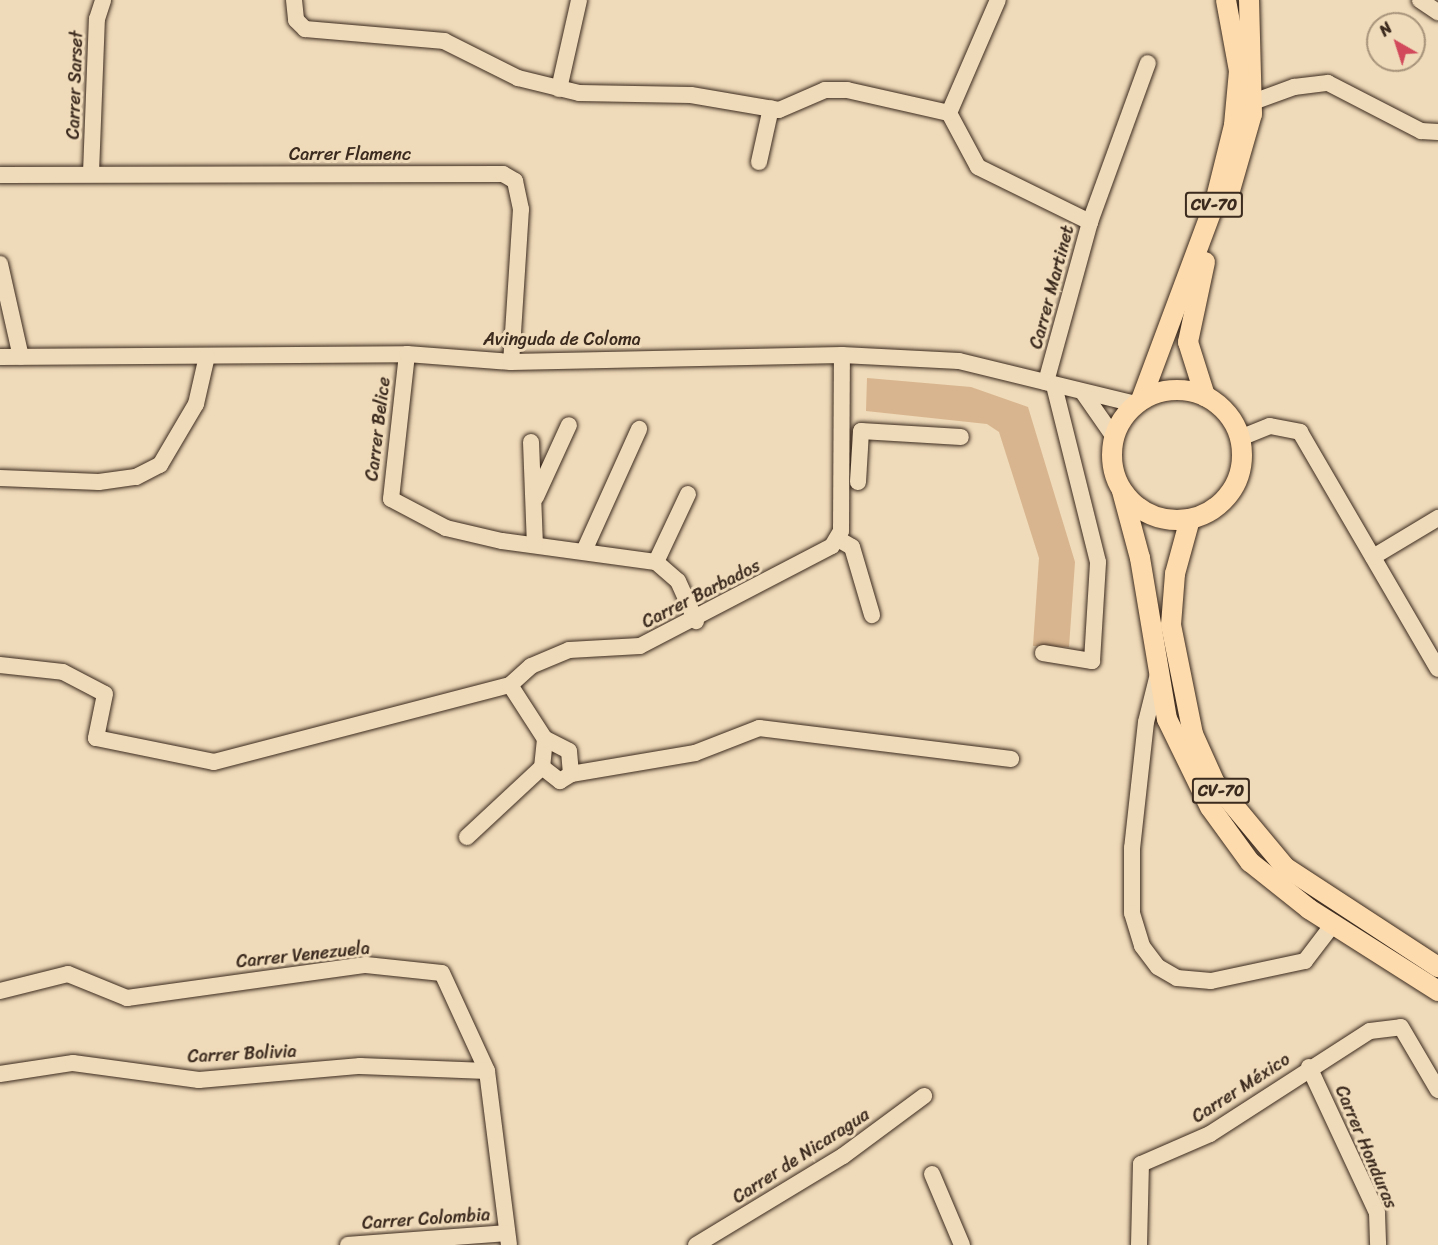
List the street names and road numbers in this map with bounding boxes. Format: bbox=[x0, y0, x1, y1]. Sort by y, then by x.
street label: Carrer Sarset bbox=[62, 30, 88, 140]
street label: Carrer Flamenc bbox=[289, 143, 411, 165]
road number: CV-70 bbox=[1184, 192, 1244, 218]
street label: Carrer Martinet bbox=[1025, 223, 1079, 351]
street label: Avinguda de Coloma bbox=[483, 328, 641, 350]
street label: Carrer Belice bbox=[361, 376, 395, 482]
street label: Carrer Barbados bbox=[638, 555, 764, 633]
road number: CV-70 bbox=[1191, 778, 1251, 804]
street label: Carrer Venezuela bbox=[235, 937, 371, 973]
street label: Carrer Bolivia bbox=[187, 1040, 297, 1068]
street label: Carrer México bbox=[1188, 1048, 1294, 1128]
street label: Carrer Honduras bbox=[1330, 1082, 1402, 1212]
street label: Carrer de Nicaragua bbox=[728, 1104, 874, 1208]
street label: Carrer Colombia bbox=[361, 1204, 491, 1234]

